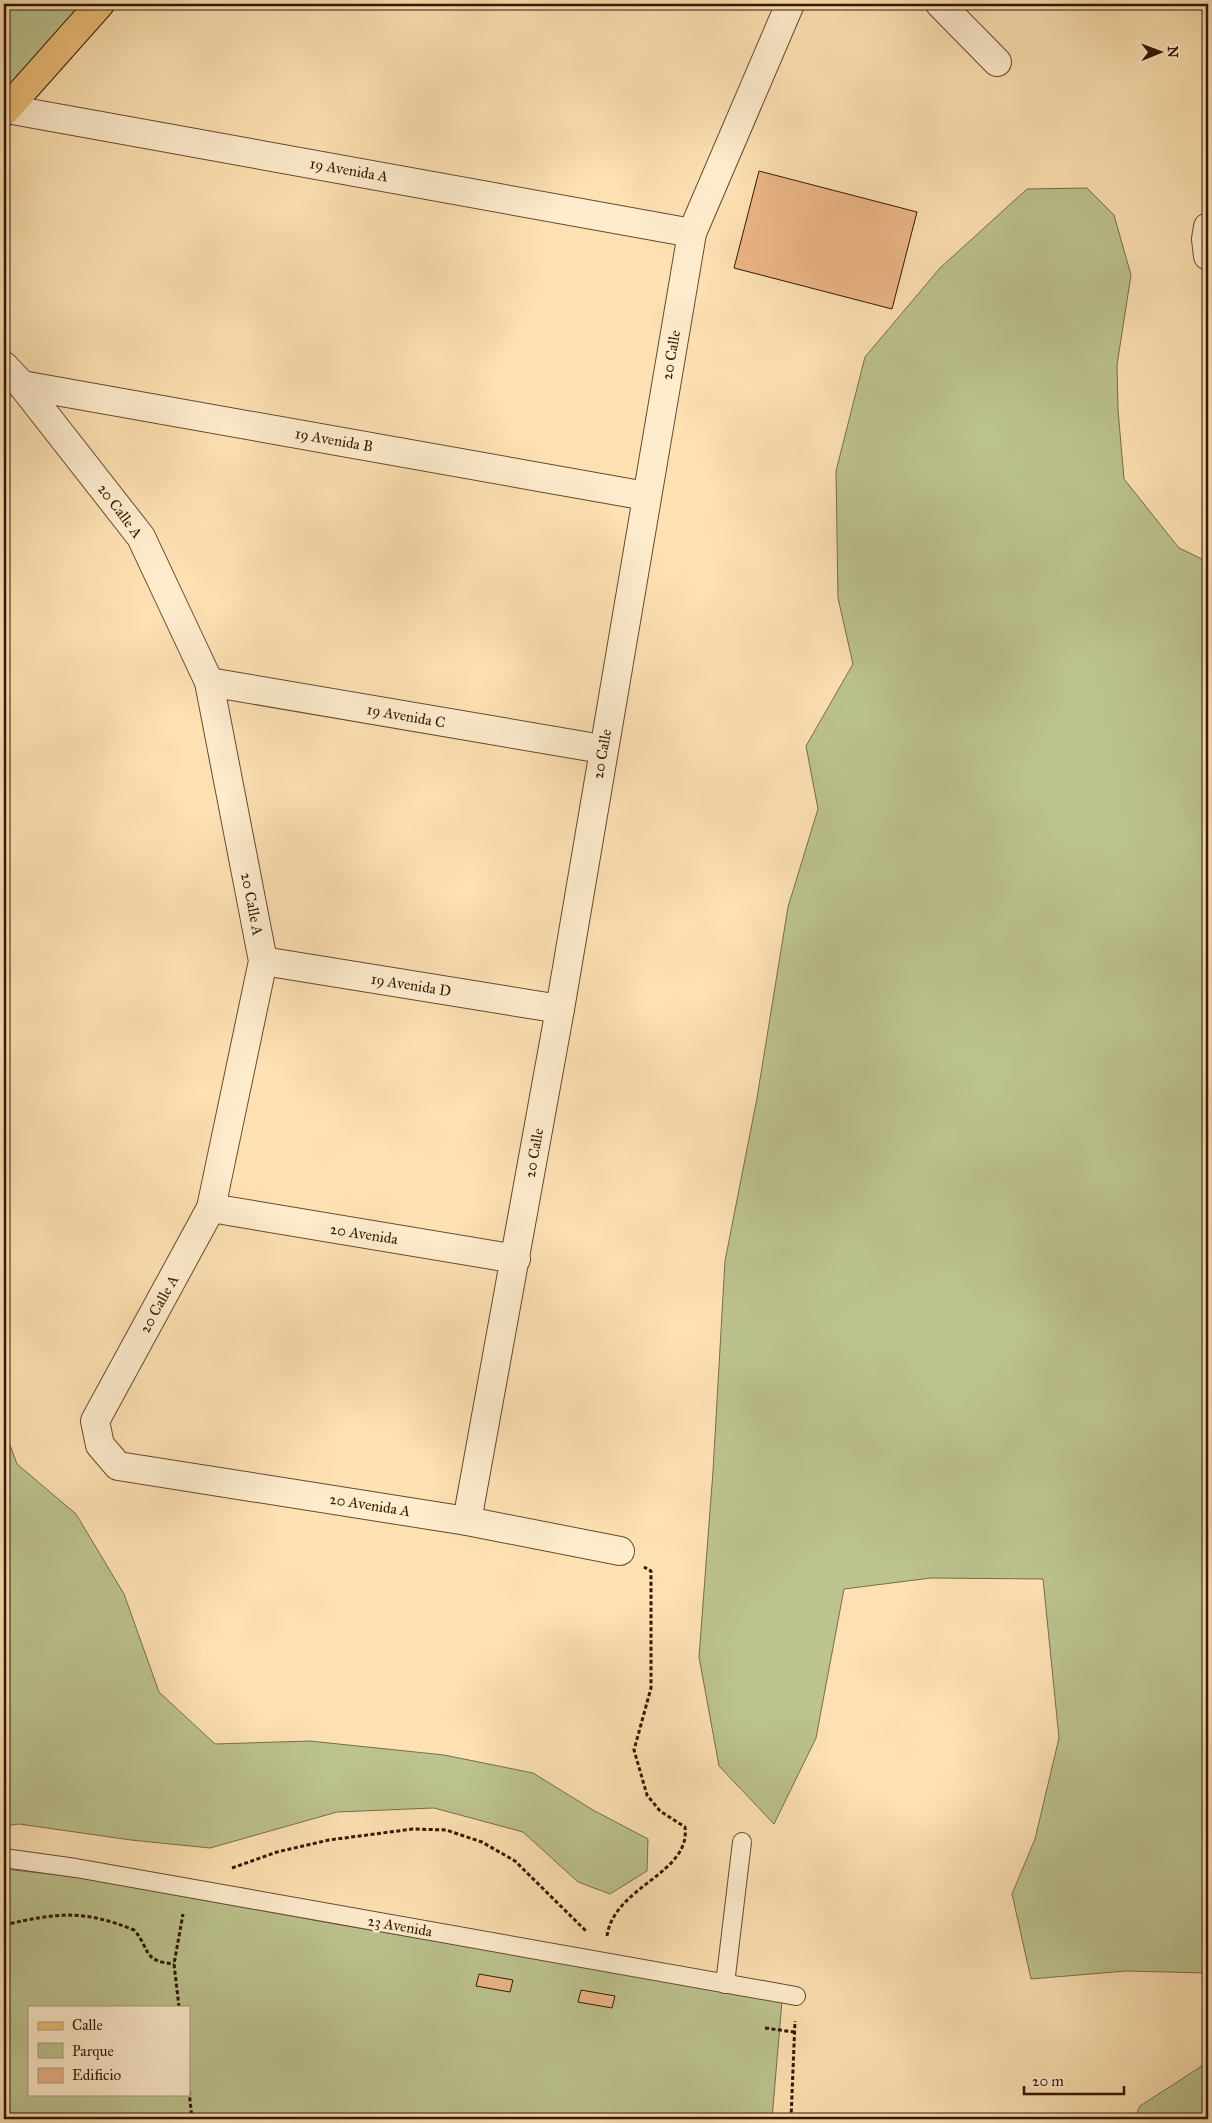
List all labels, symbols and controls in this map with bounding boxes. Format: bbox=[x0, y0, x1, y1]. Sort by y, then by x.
north arrow bbox=[1134, 28, 1184, 78]
text: N bbox=[1164, 46, 1181, 58]
street label: 19 Avenida A bbox=[308, 154, 390, 186]
street label: 20 Calle bbox=[658, 329, 684, 381]
street label: 19 Avenida B bbox=[294, 424, 374, 456]
street label: 20 Calle A bbox=[94, 480, 146, 542]
street label: 19 Avenida C bbox=[365, 700, 447, 732]
street label: 20 Calle bbox=[589, 728, 615, 780]
street label: 20 Calle A bbox=[237, 871, 267, 937]
street label: 19 Avenida D bbox=[370, 970, 453, 1000]
street label: 20 Calle bbox=[521, 1127, 547, 1179]
street label: 20 Avenida bbox=[329, 1220, 400, 1248]
street label: 20 Calle A bbox=[136, 1272, 182, 1336]
street label: 20 Avenida A bbox=[328, 1490, 412, 1520]
street label: 23 Avenida bbox=[366, 1911, 434, 1941]
legend bbox=[28, 2006, 190, 2096]
text: Calle bbox=[72, 2016, 103, 2034]
text: Parque bbox=[72, 2042, 114, 2061]
scale bar bbox=[1024, 2063, 1124, 2095]
text: Edificio bbox=[72, 2066, 121, 2084]
text: 20 m bbox=[1032, 2072, 1064, 2090]

